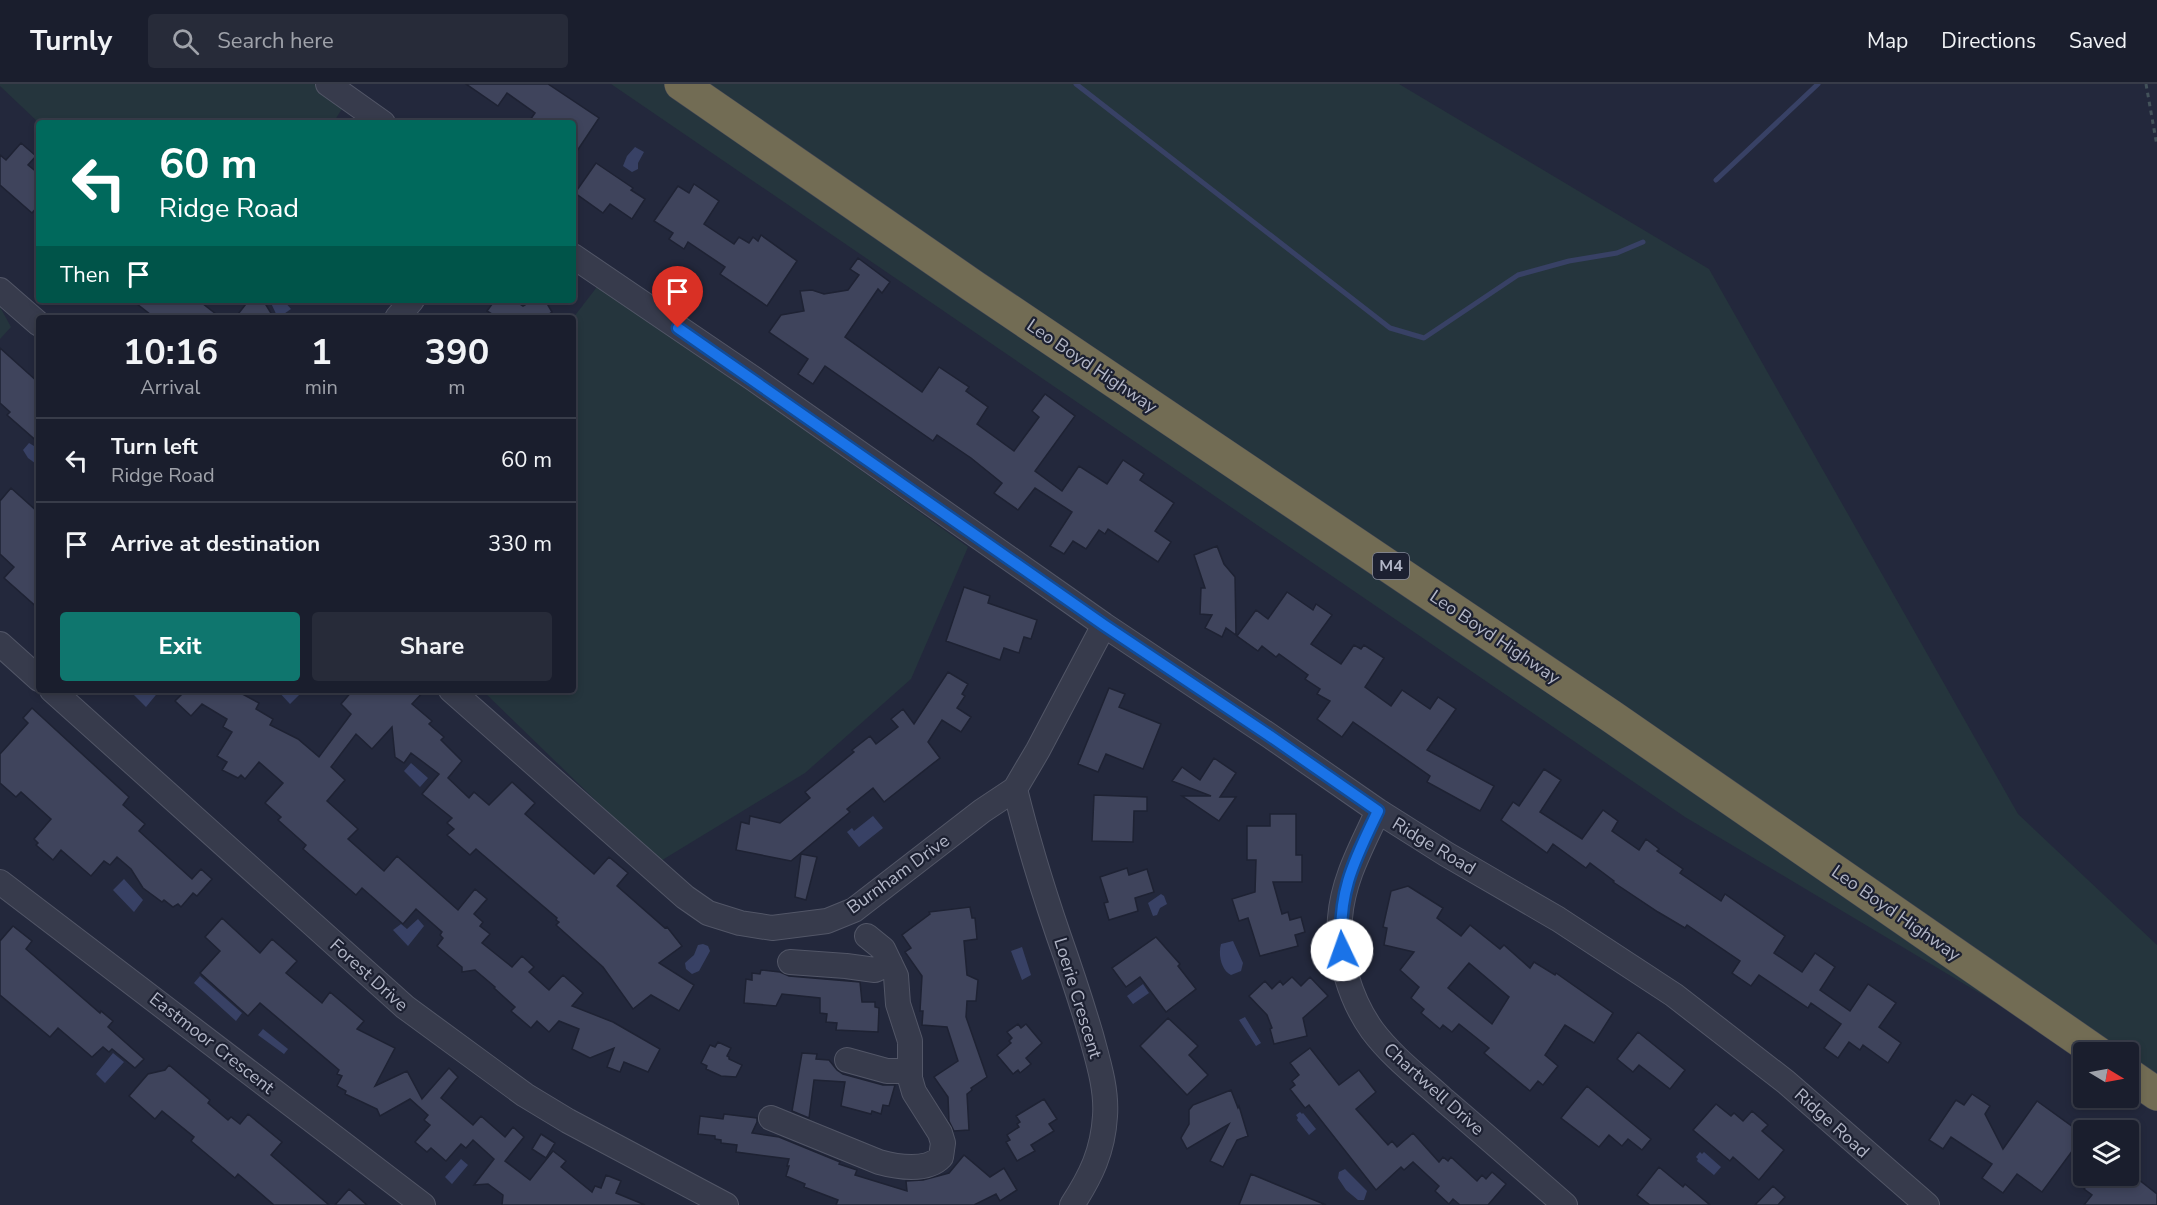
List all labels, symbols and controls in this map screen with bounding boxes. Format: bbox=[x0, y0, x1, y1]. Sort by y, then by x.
search box bbox=[148, 14, 568, 68]
text: Turnly bbox=[30, 22, 112, 60]
icon: search bbox=[169, 25, 202, 58]
text: Search here bbox=[217, 26, 334, 56]
text: Map bbox=[1867, 27, 1908, 55]
text: Directions bbox=[1941, 27, 2036, 55]
text: Saved bbox=[2069, 27, 2127, 55]
text: 60 m bbox=[159, 136, 258, 193]
icon: left bbox=[60, 144, 138, 222]
text: Ridge Road bbox=[159, 190, 299, 227]
icon: arrive bbox=[122, 258, 155, 291]
text: Then bbox=[60, 260, 110, 290]
pin bbox=[652, 266, 703, 328]
icon: arrive bbox=[661, 275, 694, 308]
street label: Leo Boyd Highway bbox=[1022, 313, 1162, 419]
text: 10:16 bbox=[123, 328, 218, 377]
text: 1 bbox=[310, 328, 332, 377]
text: 390 bbox=[424, 328, 489, 377]
text: Arrival bbox=[140, 374, 200, 401]
text: min bbox=[305, 374, 338, 401]
text: m bbox=[448, 374, 465, 401]
text: Turn left bbox=[111, 432, 198, 462]
icon: left bbox=[60, 444, 93, 477]
text: 60 m bbox=[501, 445, 552, 475]
text: Ridge Road bbox=[111, 462, 215, 489]
icon: arrive bbox=[60, 528, 93, 561]
text: Arrive at destination bbox=[111, 529, 320, 559]
text: 330 m bbox=[488, 529, 552, 559]
road number: M4 bbox=[1373, 553, 1409, 579]
street label: Leo Boyd Highway bbox=[1425, 584, 1565, 690]
button: Exit bbox=[60, 612, 300, 681]
button: Share bbox=[312, 612, 552, 681]
street label: Ridge Road bbox=[1388, 812, 1480, 880]
street label: Burnham Drive bbox=[842, 829, 954, 919]
street label: Leo Boyd Highway bbox=[1827, 859, 1966, 967]
position arrow bbox=[1310, 918, 1374, 982]
street label: Forest Drive bbox=[325, 933, 413, 1017]
street label: Loerie Crescent bbox=[1048, 935, 1108, 1062]
street label: Eastmoor Crescent bbox=[145, 987, 280, 1100]
street label: Chartwell Drive bbox=[1378, 1037, 1490, 1141]
north arrow bbox=[2073, 1042, 2139, 1108]
map controls bbox=[2073, 1042, 2139, 1186]
street label: Ridge Road bbox=[1789, 1083, 1875, 1163]
button: layers bbox=[2073, 1120, 2139, 1186]

